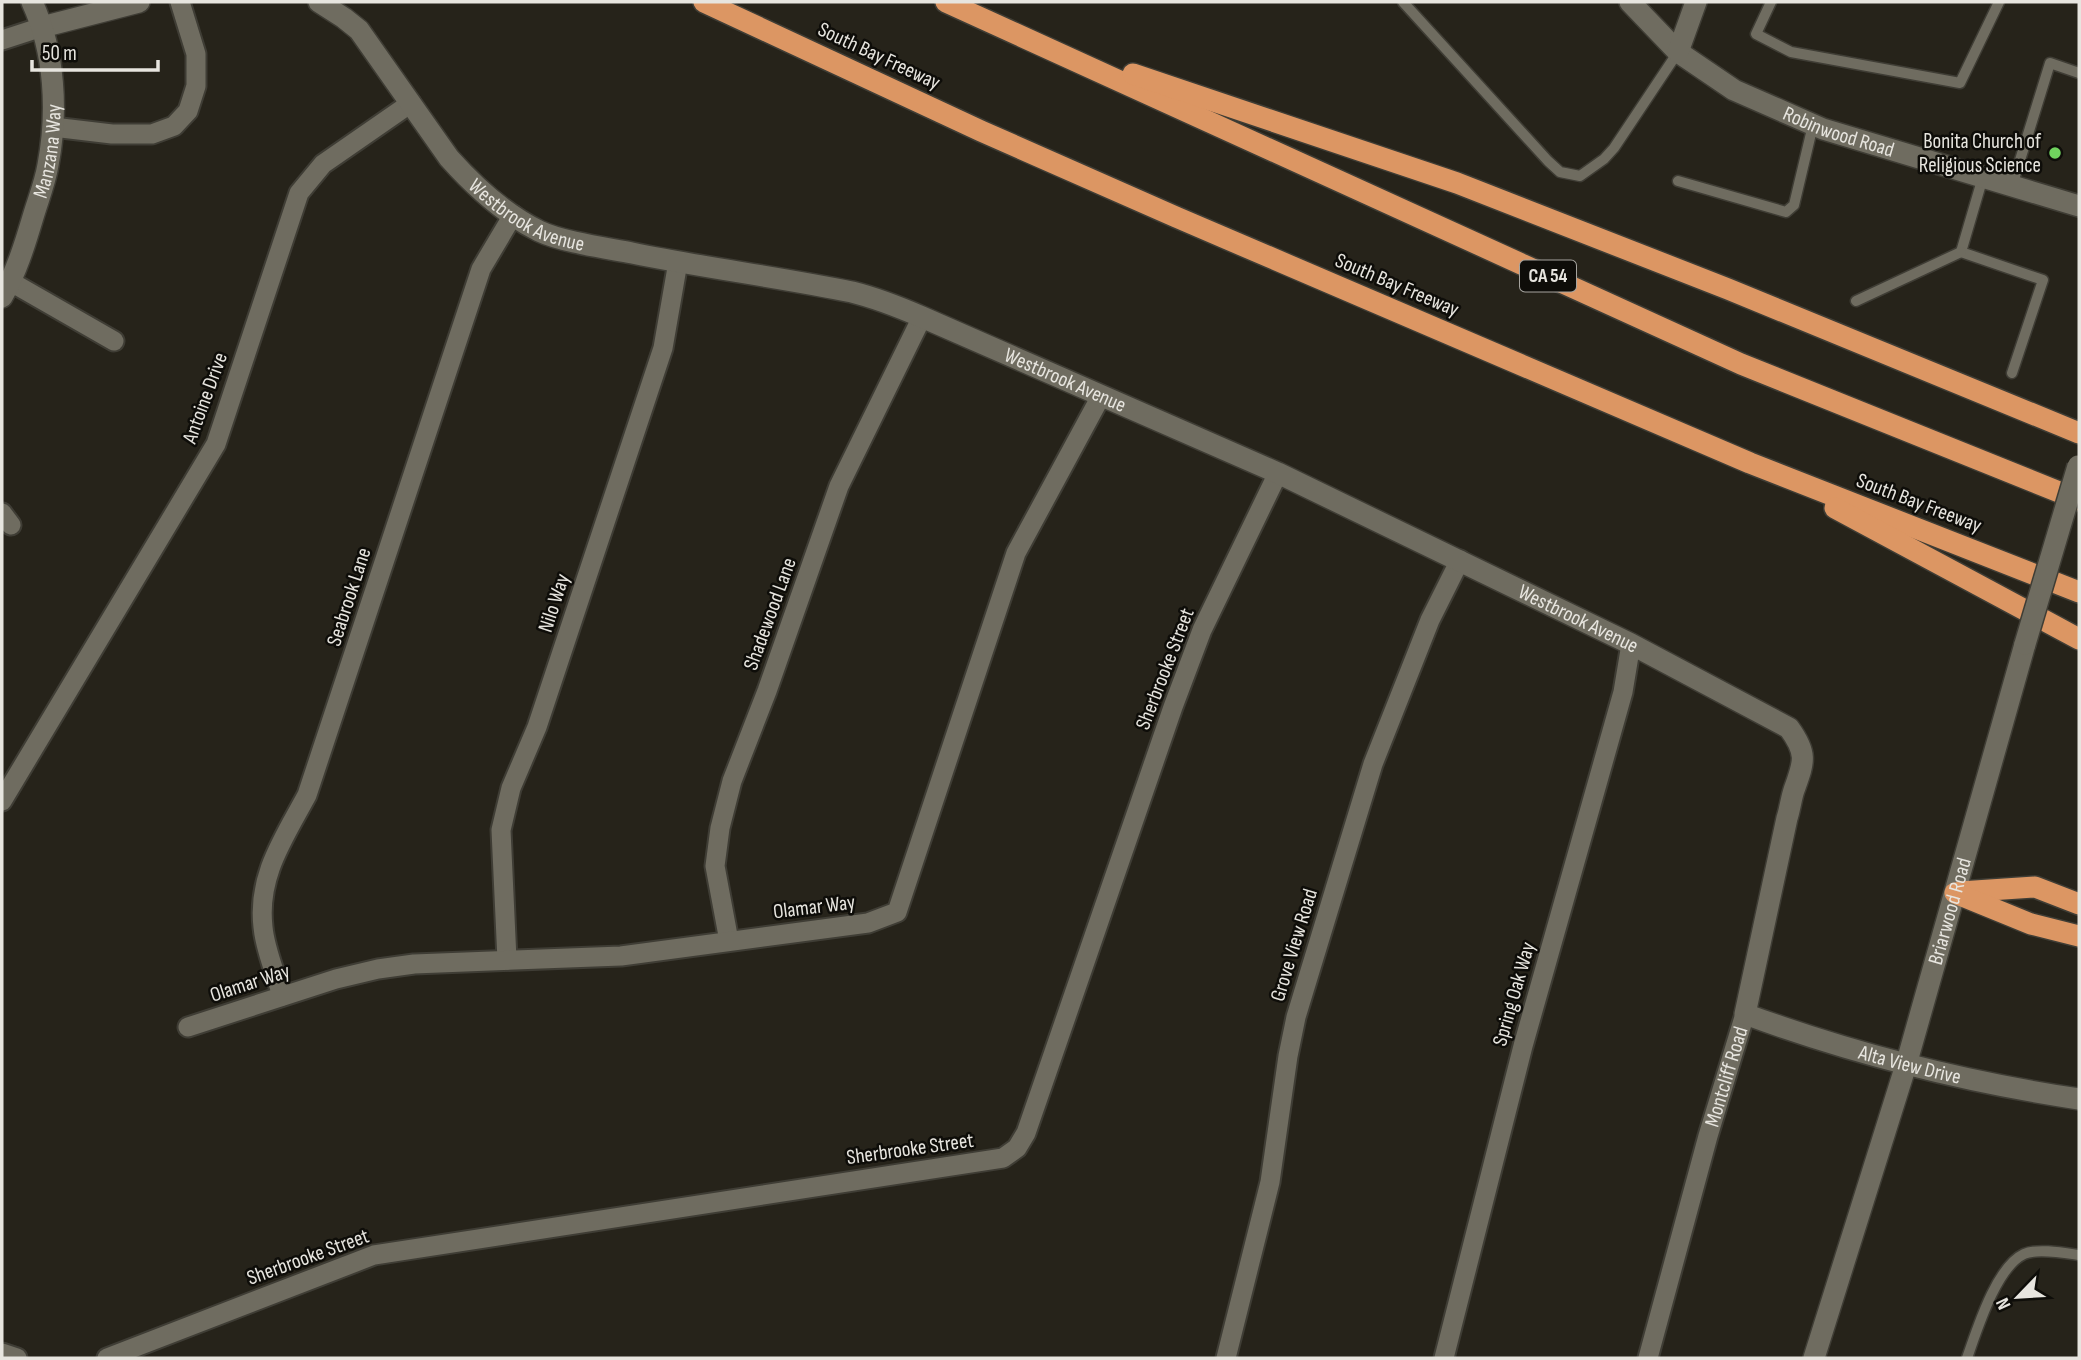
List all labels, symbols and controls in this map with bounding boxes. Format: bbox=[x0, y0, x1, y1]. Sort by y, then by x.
street label: South Bay Freeway bbox=[814, 17, 944, 95]
scale bar bbox=[32, 28, 158, 72]
text: 50 m bbox=[42, 41, 77, 66]
street label: Robinwood Road bbox=[1779, 101, 1897, 162]
street label: Manzana Way bbox=[27, 104, 66, 201]
place label: Bonita Church of Religious Science bbox=[1919, 129, 2042, 178]
marker: Bonita Church of Religious Science bbox=[2047, 145, 2063, 161]
street label: Westbrook Avenue bbox=[464, 173, 587, 256]
street label: South Bay Freeway bbox=[1331, 248, 1463, 322]
road number: CA 54 bbox=[1520, 260, 1576, 292]
street label: Westbrook Avenue bbox=[1001, 342, 1130, 417]
street label: Antoine Drive bbox=[177, 349, 233, 448]
street label: South Bay Freeway bbox=[1853, 468, 1985, 538]
street label: Seabrook Lane bbox=[321, 545, 377, 649]
street label: Shadewood Lane bbox=[738, 554, 802, 674]
street label: Nilo Way bbox=[533, 571, 575, 635]
street label: Westbrook Avenue bbox=[1514, 579, 1643, 658]
street label: Sherbrooke Street bbox=[1130, 605, 1200, 733]
street label: Briarwood Road bbox=[1923, 855, 1976, 967]
street label: Grove View Road bbox=[1265, 886, 1323, 1004]
street label: Olamar Way bbox=[772, 890, 856, 924]
street label: Spring Oak Way bbox=[1487, 939, 1541, 1049]
street label: Olamar Way bbox=[207, 958, 293, 1008]
street label: Montcliff Road bbox=[1699, 1023, 1753, 1130]
street label: Alta View Drive bbox=[1855, 1039, 1963, 1089]
street label: Sherbrooke Street bbox=[845, 1128, 975, 1170]
street label: Sherbrooke Street bbox=[244, 1223, 372, 1291]
north arrow bbox=[1983, 1262, 2053, 1332]
text: N bbox=[1991, 1294, 2017, 1313]

